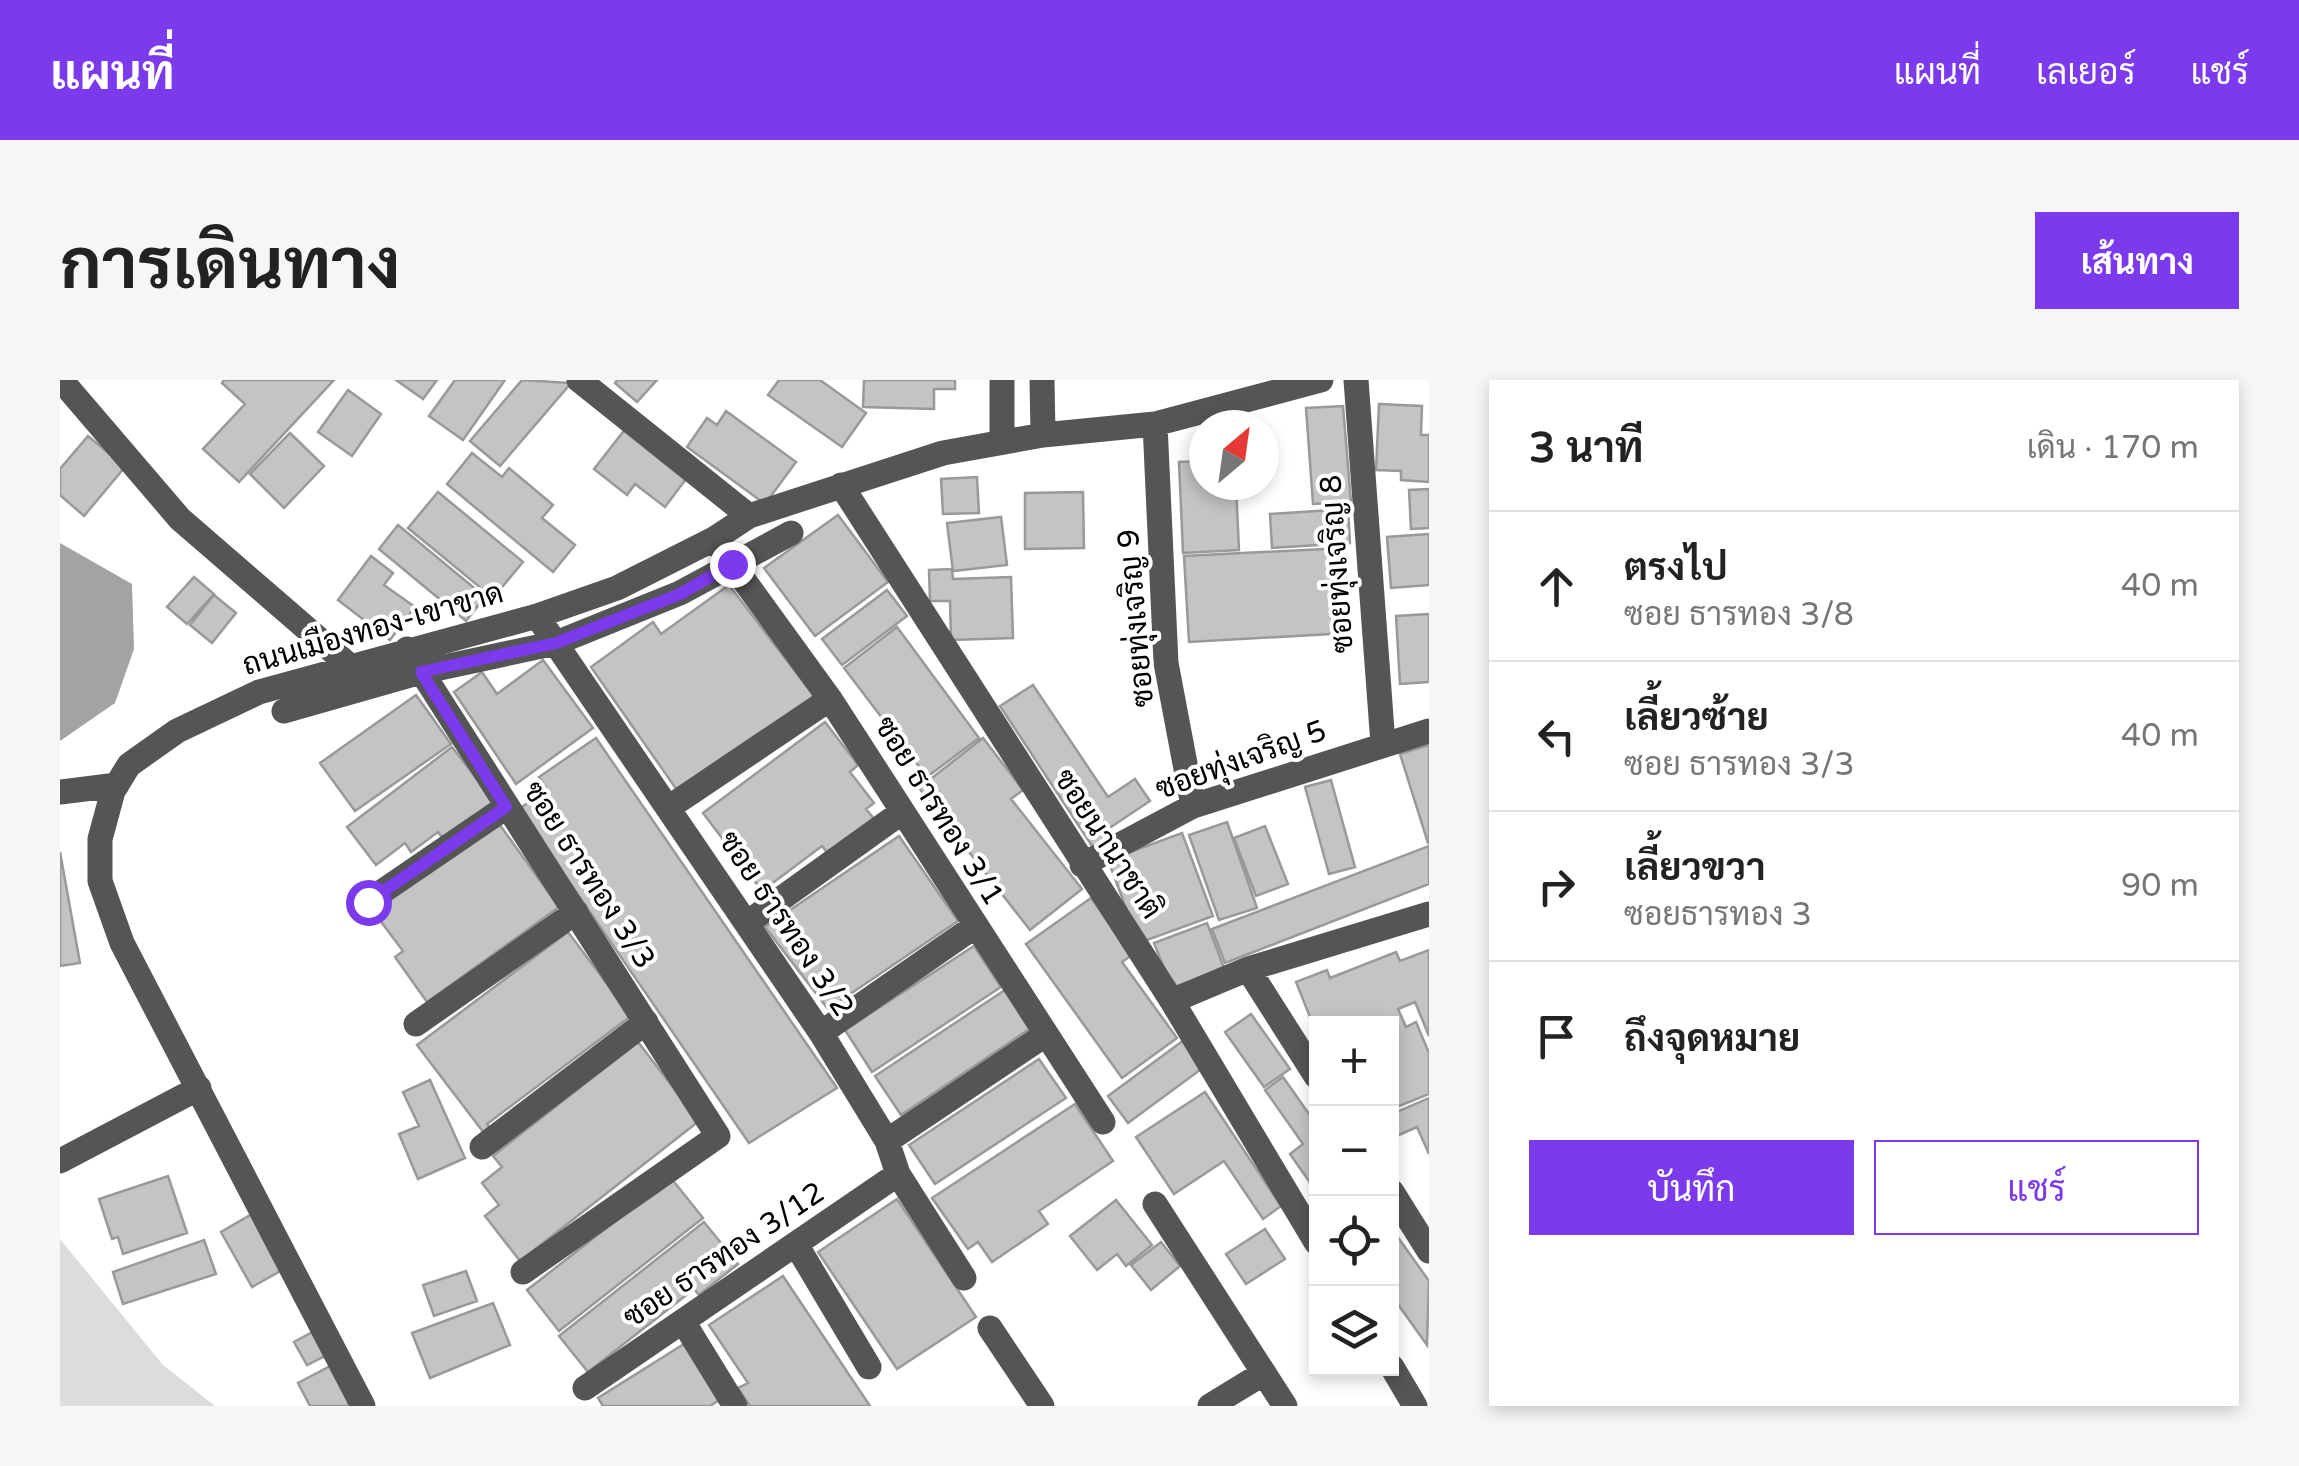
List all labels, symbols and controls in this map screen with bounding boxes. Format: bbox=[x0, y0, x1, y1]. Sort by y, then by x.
text: แผนที่ bbox=[50, 45, 174, 103]
text: แผนที่ bbox=[1894, 52, 1981, 94]
text: เลเยอร์ bbox=[2036, 52, 2136, 94]
text: แชร์ bbox=[2191, 52, 2249, 94]
button: เส้นทาง bbox=[2035, 212, 2239, 309]
text: การเดินทาง bbox=[60, 224, 401, 308]
north arrow bbox=[1189, 410, 1279, 500]
text: 3 นาที bbox=[1529, 423, 1644, 474]
text: เดิน · 170 m bbox=[2027, 429, 2199, 467]
street label: ซอยทุ่งเจริญ 8 bbox=[1312, 473, 1364, 654]
street label: ซอยทุ่งเจริญ 9 bbox=[1110, 527, 1164, 709]
route end bbox=[710, 542, 756, 588]
text: ตรงไป bbox=[1624, 545, 1728, 591]
icon: ahead bbox=[1529, 559, 1584, 614]
text: 40 m bbox=[2121, 567, 2199, 605]
street label: ถนนเมืองทอง-เขาขาด bbox=[238, 573, 508, 684]
text: ซอย ธารทอง 3/8 bbox=[1624, 596, 1854, 634]
text: เลี้ยวซ้าย bbox=[1624, 695, 1769, 741]
icon: left bbox=[1529, 709, 1584, 764]
street label: ซอย ธารทอง 3/1 bbox=[866, 710, 1012, 912]
street label: ซอยทุ่งเจริญ 5 bbox=[1151, 712, 1332, 810]
text: 40 m bbox=[2121, 717, 2199, 755]
text: ซอย ธารทอง 3/3 bbox=[1624, 746, 1855, 784]
street label: ซอยนานาชาติ bbox=[1046, 762, 1170, 926]
street label: ซอย ธารทอง 3/3 bbox=[515, 774, 663, 976]
street label: ซอย ธารทอง 3/2 bbox=[710, 824, 862, 1024]
text: เลี้ยวขวา bbox=[1624, 845, 1766, 891]
icon: right bbox=[1529, 859, 1584, 914]
text: 90 m bbox=[2121, 867, 2199, 905]
route start bbox=[346, 880, 392, 926]
text: ซอยธารทอง 3 bbox=[1624, 896, 1812, 934]
icon: arrive bbox=[1529, 1009, 1584, 1064]
map controls bbox=[1309, 1016, 1399, 1376]
button: + bbox=[1309, 1016, 1399, 1106]
text: ถึงจุดหมาย bbox=[1624, 1016, 1800, 1062]
button: − bbox=[1309, 1106, 1399, 1196]
button: บันทึก bbox=[1529, 1140, 1854, 1235]
button: แชร์ bbox=[1874, 1140, 2199, 1235]
street label: ซอย ธารทอง 3/12 bbox=[616, 1174, 832, 1336]
button: locate bbox=[1309, 1196, 1399, 1286]
button: layers bbox=[1309, 1286, 1399, 1376]

